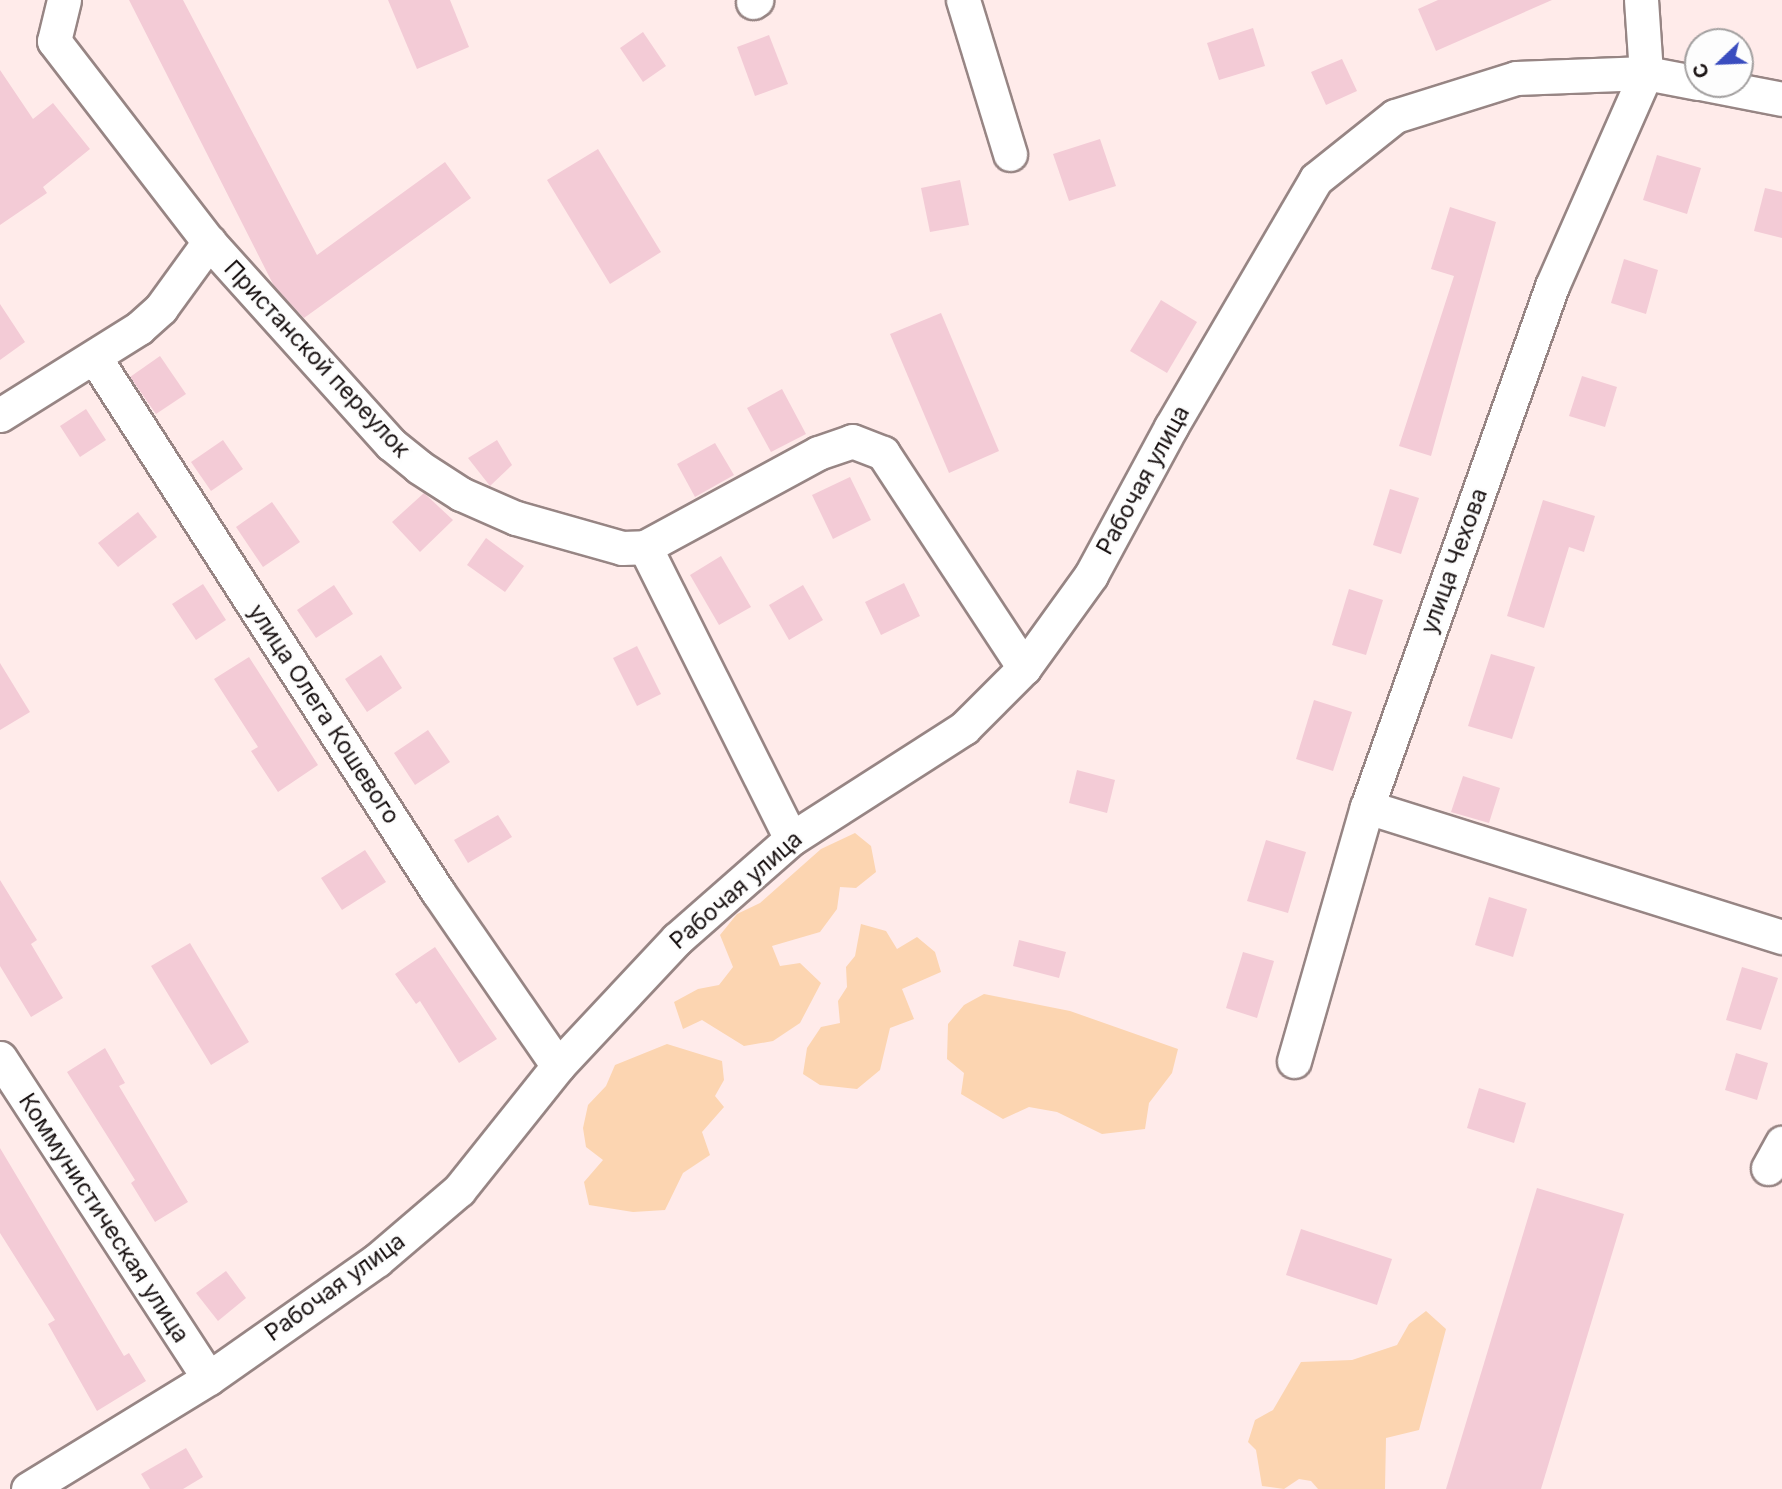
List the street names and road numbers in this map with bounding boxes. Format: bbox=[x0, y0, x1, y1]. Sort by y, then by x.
street label: Пристанской переулок bbox=[218, 255, 416, 463]
street label: Рабочая улица bbox=[1091, 401, 1195, 559]
street label: улица Чехова bbox=[1415, 485, 1493, 637]
street label: улица Олега Кошевого bbox=[243, 599, 405, 829]
street label: Рабочая улица bbox=[664, 825, 808, 955]
street label: Коммунистическая улица bbox=[13, 1088, 195, 1348]
street label: Рабочая улица bbox=[260, 1227, 410, 1347]

